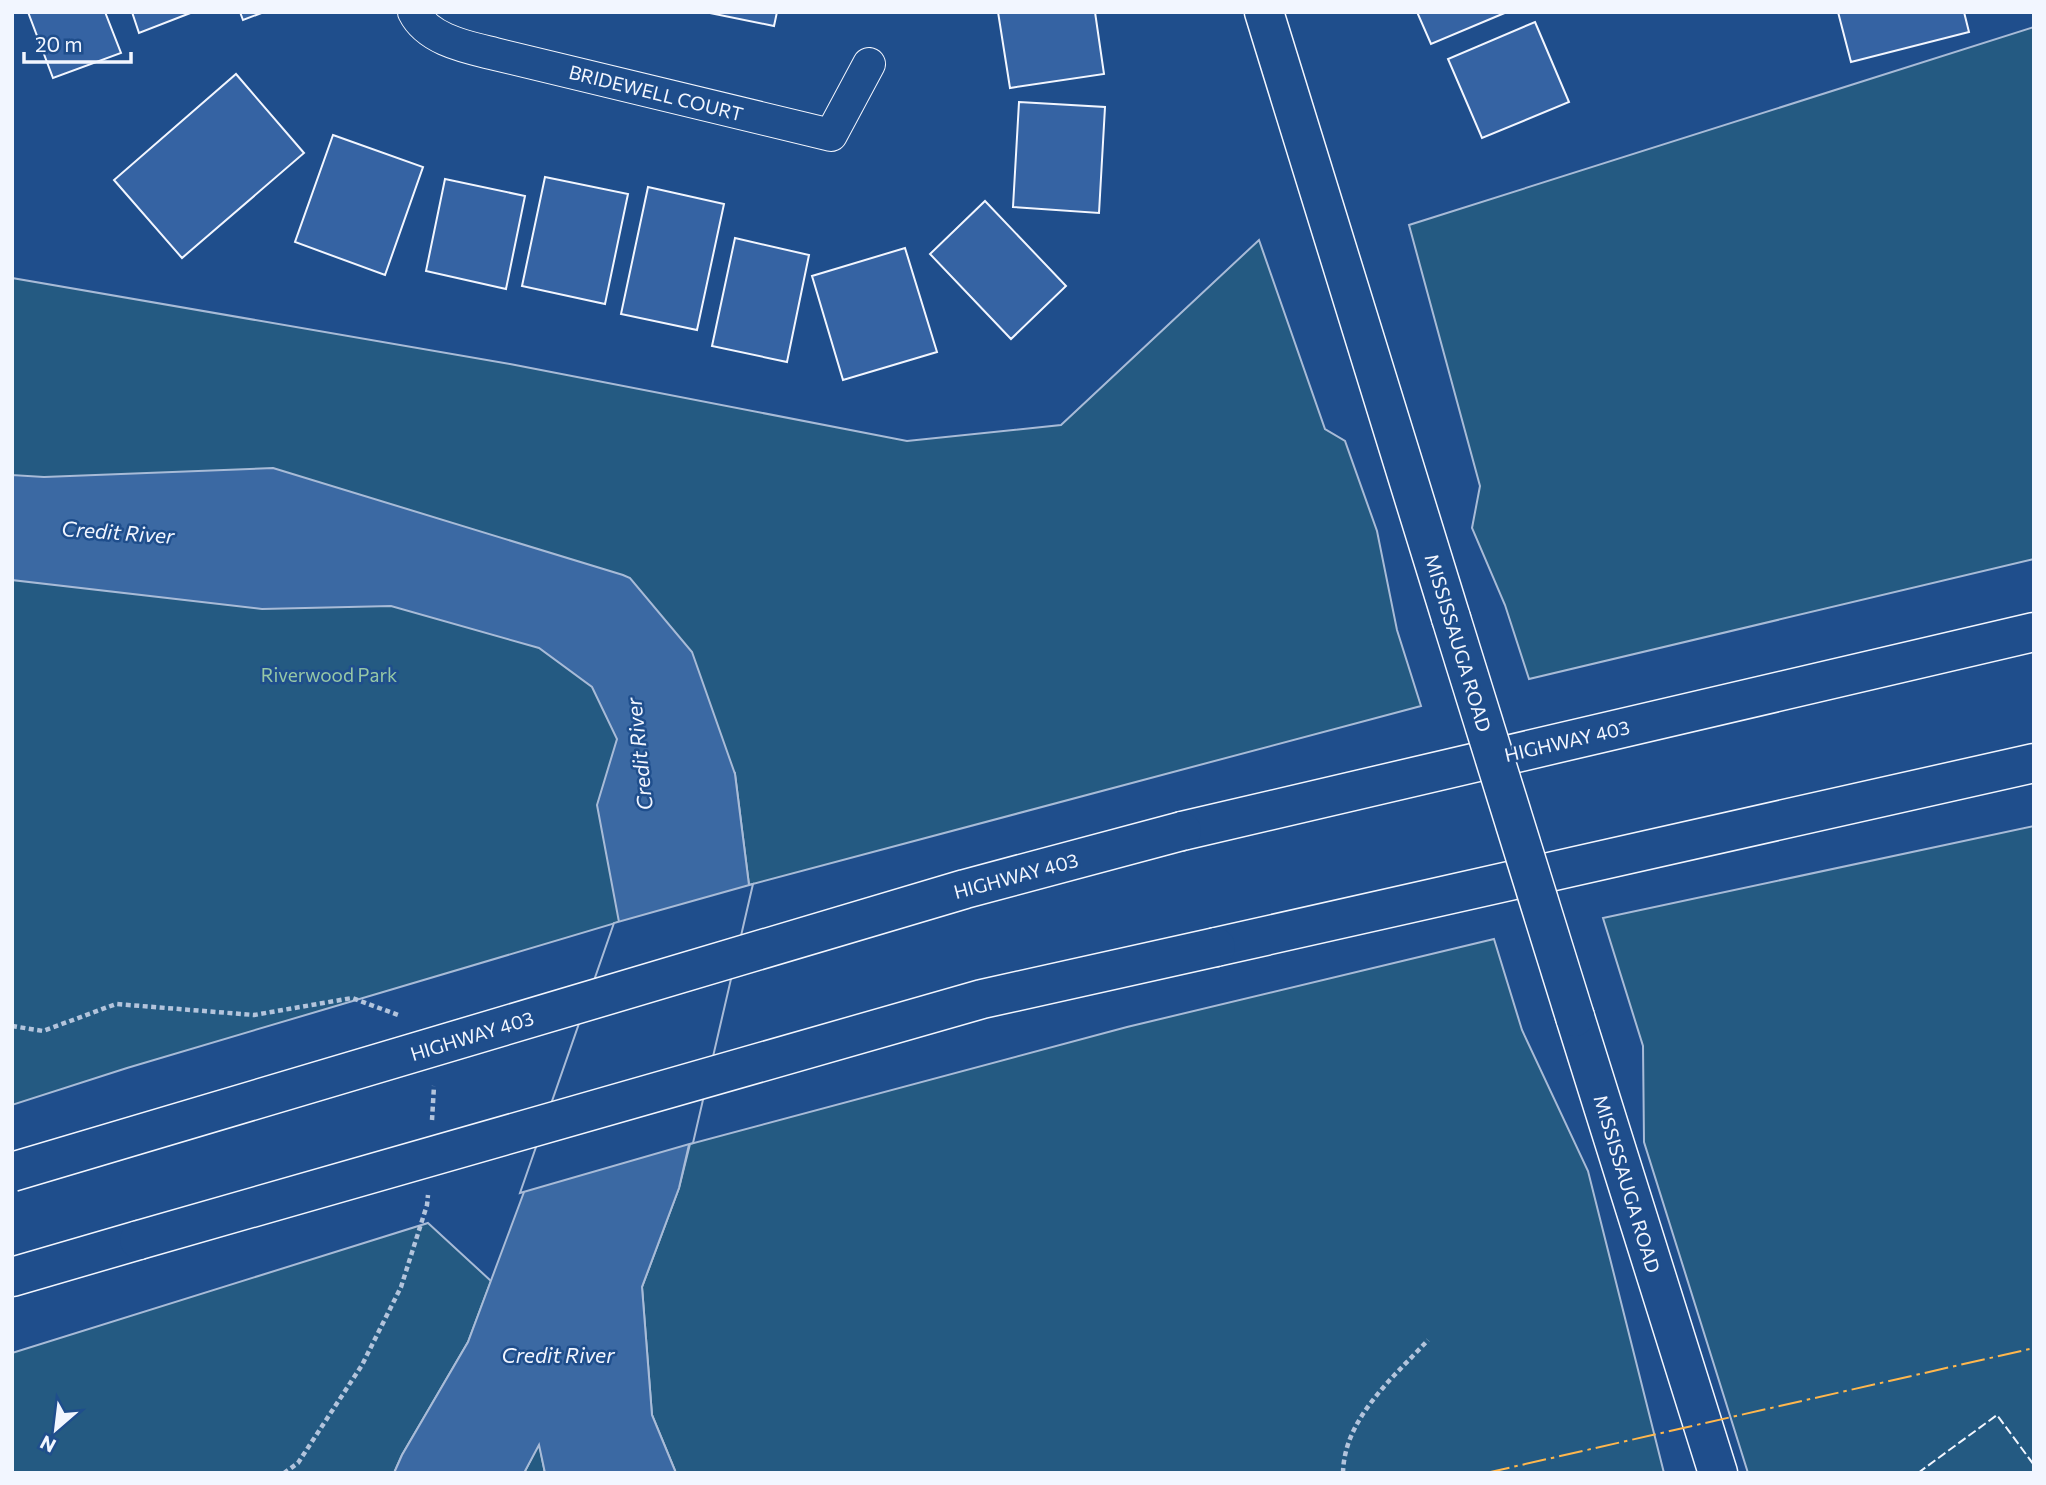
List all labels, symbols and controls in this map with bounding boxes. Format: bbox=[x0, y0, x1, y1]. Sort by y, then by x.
scale bar bbox=[24, 21, 131, 65]
text: 20 m bbox=[35, 31, 83, 56]
street label: BRIDEWELL COURT bbox=[567, 60, 746, 125]
water label: Credit River bbox=[61, 515, 176, 548]
street label: MISSISSAUGA ROAD bbox=[1420, 551, 1497, 735]
park label: Riverwood Park bbox=[261, 663, 397, 686]
water label: Credit River bbox=[620, 696, 657, 812]
street label: HIGHWAY 403 bbox=[1502, 715, 1632, 766]
street label: HIGHWAY 403 bbox=[951, 848, 1081, 903]
street label: HIGHWAY 403 bbox=[407, 1006, 536, 1065]
street label: MISSISSAUGA ROAD bbox=[1589, 1092, 1666, 1276]
water label: Credit River bbox=[501, 1342, 615, 1367]
north arrow bbox=[21, 1394, 91, 1464]
text: N bbox=[36, 1431, 59, 1458]

